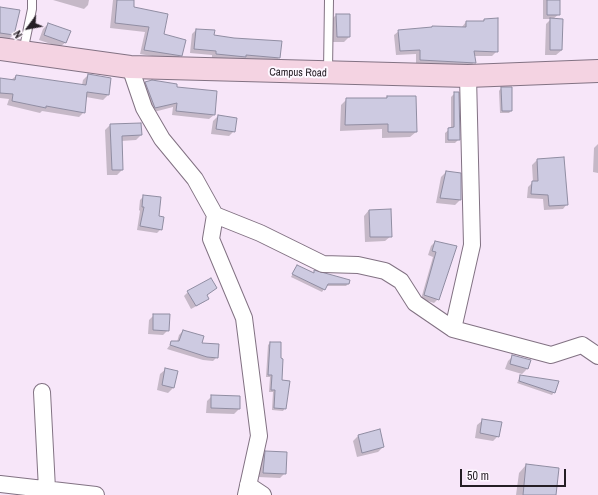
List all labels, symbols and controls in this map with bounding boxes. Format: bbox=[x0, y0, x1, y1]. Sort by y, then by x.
north arrow bbox=[8, 8, 48, 48]
text: N bbox=[10, 28, 25, 41]
street label: Campus Road bbox=[269, 66, 327, 80]
scale bar bbox=[462, 461, 568, 487]
text: 50 m bbox=[467, 468, 489, 484]

